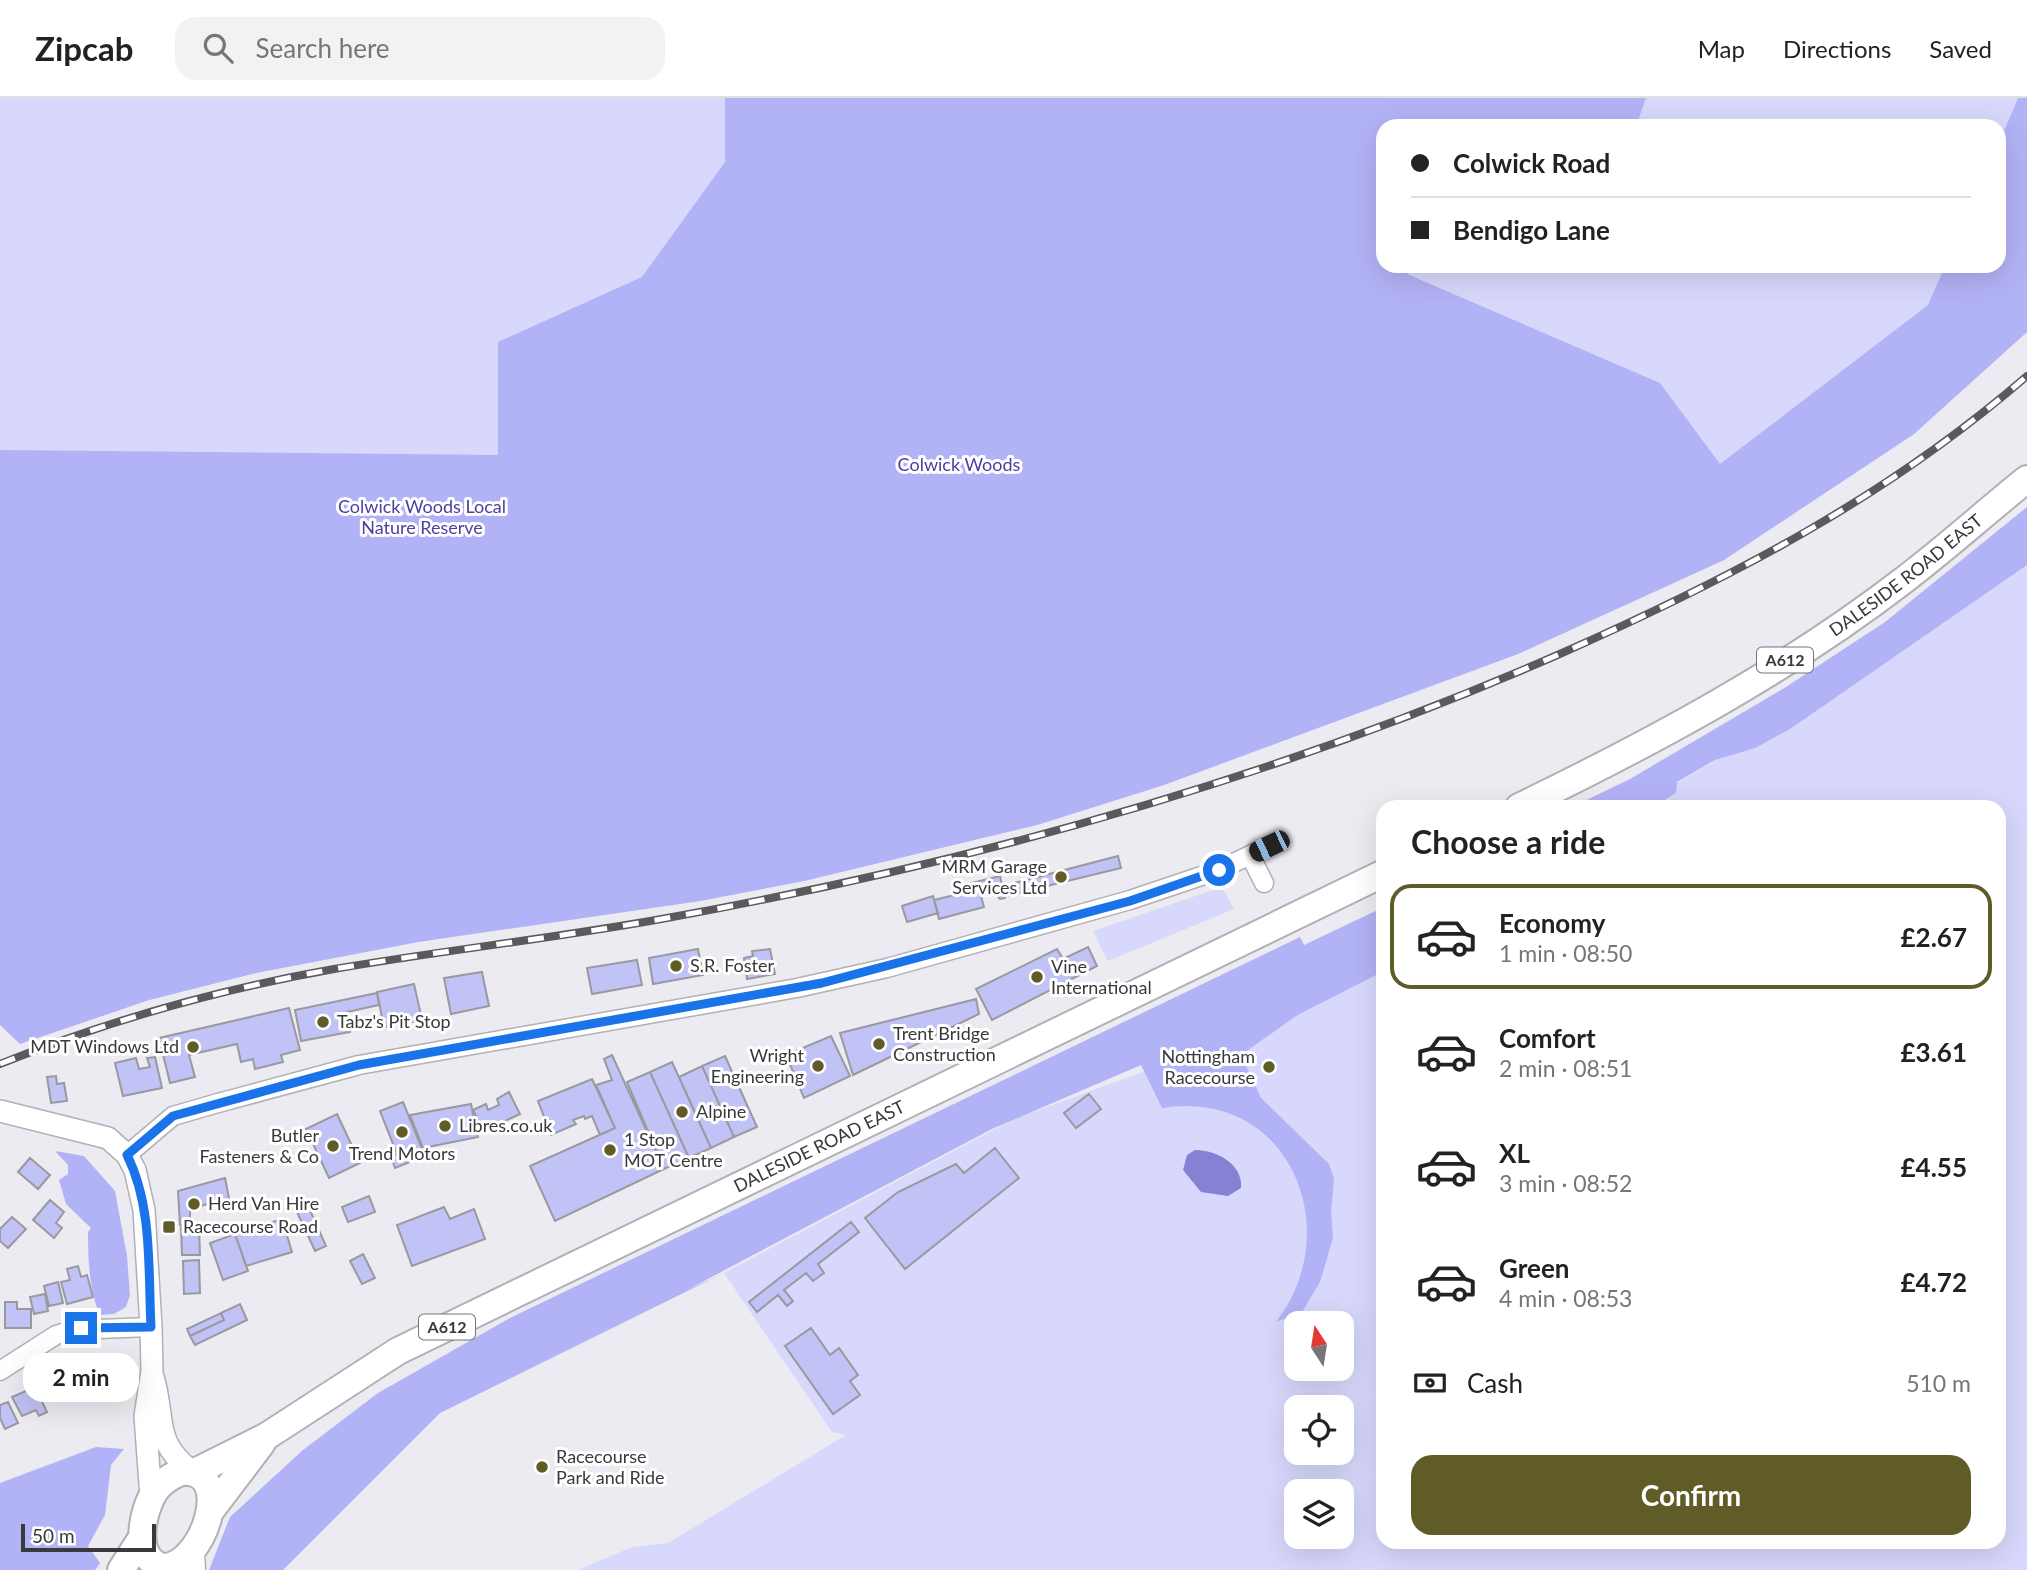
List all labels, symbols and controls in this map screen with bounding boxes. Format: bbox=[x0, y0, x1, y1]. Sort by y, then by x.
search box bbox=[175, 17, 665, 80]
text: Zipcab bbox=[35, 28, 133, 68]
icon: search bbox=[199, 29, 237, 67]
text: Search here bbox=[255, 32, 390, 64]
text: Map bbox=[1698, 34, 1745, 63]
text: Directions bbox=[1783, 34, 1891, 63]
text: Saved bbox=[1929, 34, 1992, 63]
text: Colwick Road bbox=[1453, 147, 1610, 179]
text: Bendigo Lane bbox=[1453, 214, 1610, 246]
park label: Colwick Woods bbox=[898, 453, 1021, 475]
park label: Colwick Woods Local Nature Reserve bbox=[338, 495, 506, 538]
street label: DALESIDE ROAD EAST bbox=[1825, 509, 1987, 641]
road number: A612 bbox=[1757, 648, 1813, 673]
text: Choose a ride bbox=[1411, 822, 1605, 861]
car bbox=[1246, 827, 1293, 865]
route start bbox=[1203, 854, 1235, 886]
place label: MRM Garage Services Ltd bbox=[942, 855, 1047, 898]
marker: MRM Garage Services Ltd bbox=[1053, 869, 1069, 885]
icon: car bbox=[1415, 905, 1478, 968]
text: Economy bbox=[1499, 907, 1605, 939]
text: £2.67 bbox=[1901, 921, 1967, 953]
text: 1 min · 08:50 bbox=[1499, 939, 1632, 967]
place label: S.R. Foster bbox=[690, 954, 774, 976]
place label: Vine International bbox=[1051, 955, 1152, 998]
marker: S.R. Foster bbox=[668, 958, 684, 974]
marker: Vine International bbox=[1029, 969, 1045, 985]
place label: Tabz's Pit Stop bbox=[337, 1010, 451, 1032]
marker: Tabz's Pit Stop bbox=[315, 1014, 331, 1030]
icon: car bbox=[1415, 1020, 1478, 1083]
place label: Trent Bridge Construction bbox=[893, 1022, 996, 1065]
text: Comfort bbox=[1499, 1022, 1596, 1054]
place label: MDT Windows Ltd bbox=[30, 1035, 179, 1057]
marker: Trent Bridge Construction bbox=[871, 1036, 887, 1052]
text: £3.61 bbox=[1901, 1036, 1967, 1068]
marker: MDT Windows Ltd bbox=[185, 1039, 201, 1055]
place label: Wright Engineering bbox=[711, 1044, 805, 1087]
place label: Nottingham Racecourse bbox=[1162, 1045, 1255, 1088]
text: 2 min · 08:51 bbox=[1499, 1054, 1632, 1082]
marker: Wright Engineering bbox=[810, 1058, 826, 1074]
marker: Nottingham Racecourse bbox=[1261, 1059, 1277, 1075]
street label: DALESIDE ROAD EAST bbox=[730, 1095, 908, 1197]
place label: Alpine bbox=[696, 1100, 746, 1122]
marker: Alpine bbox=[674, 1104, 690, 1120]
place label: Libres.co.uk bbox=[459, 1114, 553, 1136]
marker: Libres.co.uk bbox=[437, 1118, 453, 1134]
place label: Butler Fasteners & Co bbox=[200, 1124, 319, 1167]
marker: Trend Motors bbox=[394, 1124, 410, 1140]
place label: 1 Stop MOT Centre bbox=[624, 1128, 723, 1171]
icon: car bbox=[1415, 1135, 1478, 1198]
text: XL bbox=[1499, 1137, 1530, 1169]
marker: Butler Fasteners & Co bbox=[325, 1138, 341, 1154]
place label: Trend Motors bbox=[349, 1142, 455, 1164]
marker: 1 Stop MOT Centre bbox=[602, 1142, 618, 1158]
text: £4.55 bbox=[1901, 1151, 1967, 1183]
text: 3 min · 08:52 bbox=[1499, 1169, 1632, 1197]
place label: Herd Van Hire bbox=[208, 1192, 319, 1214]
marker: Herd Van Hire bbox=[186, 1196, 202, 1212]
place label: Racecourse Road bbox=[183, 1215, 318, 1237]
marker: Racecourse Road bbox=[161, 1219, 177, 1235]
icon: car bbox=[1415, 1250, 1478, 1313]
text: Green bbox=[1499, 1252, 1569, 1284]
text: £4.72 bbox=[1901, 1266, 1967, 1298]
text: 4 min · 08:53 bbox=[1499, 1284, 1632, 1312]
north arrow bbox=[1284, 1311, 1354, 1381]
map controls bbox=[1284, 1311, 1354, 1549]
route end bbox=[65, 1312, 97, 1344]
road number: A612 bbox=[419, 1315, 475, 1340]
callout: 2 min bbox=[23, 1352, 139, 1402]
text: 2 min bbox=[52, 1363, 110, 1391]
icon: cash bbox=[1411, 1364, 1449, 1402]
text: Cash bbox=[1467, 1367, 1523, 1399]
text: 510 m bbox=[1906, 1369, 1971, 1397]
button: locate bbox=[1284, 1395, 1354, 1465]
place label: Racecourse Park and Ride bbox=[556, 1445, 665, 1488]
button: Confirm bbox=[1411, 1455, 1971, 1535]
marker: Racecourse Park and Ride bbox=[534, 1459, 550, 1475]
button: layers bbox=[1284, 1479, 1354, 1549]
scale bar bbox=[21, 1521, 156, 1553]
text: 50 m bbox=[32, 1524, 75, 1547]

